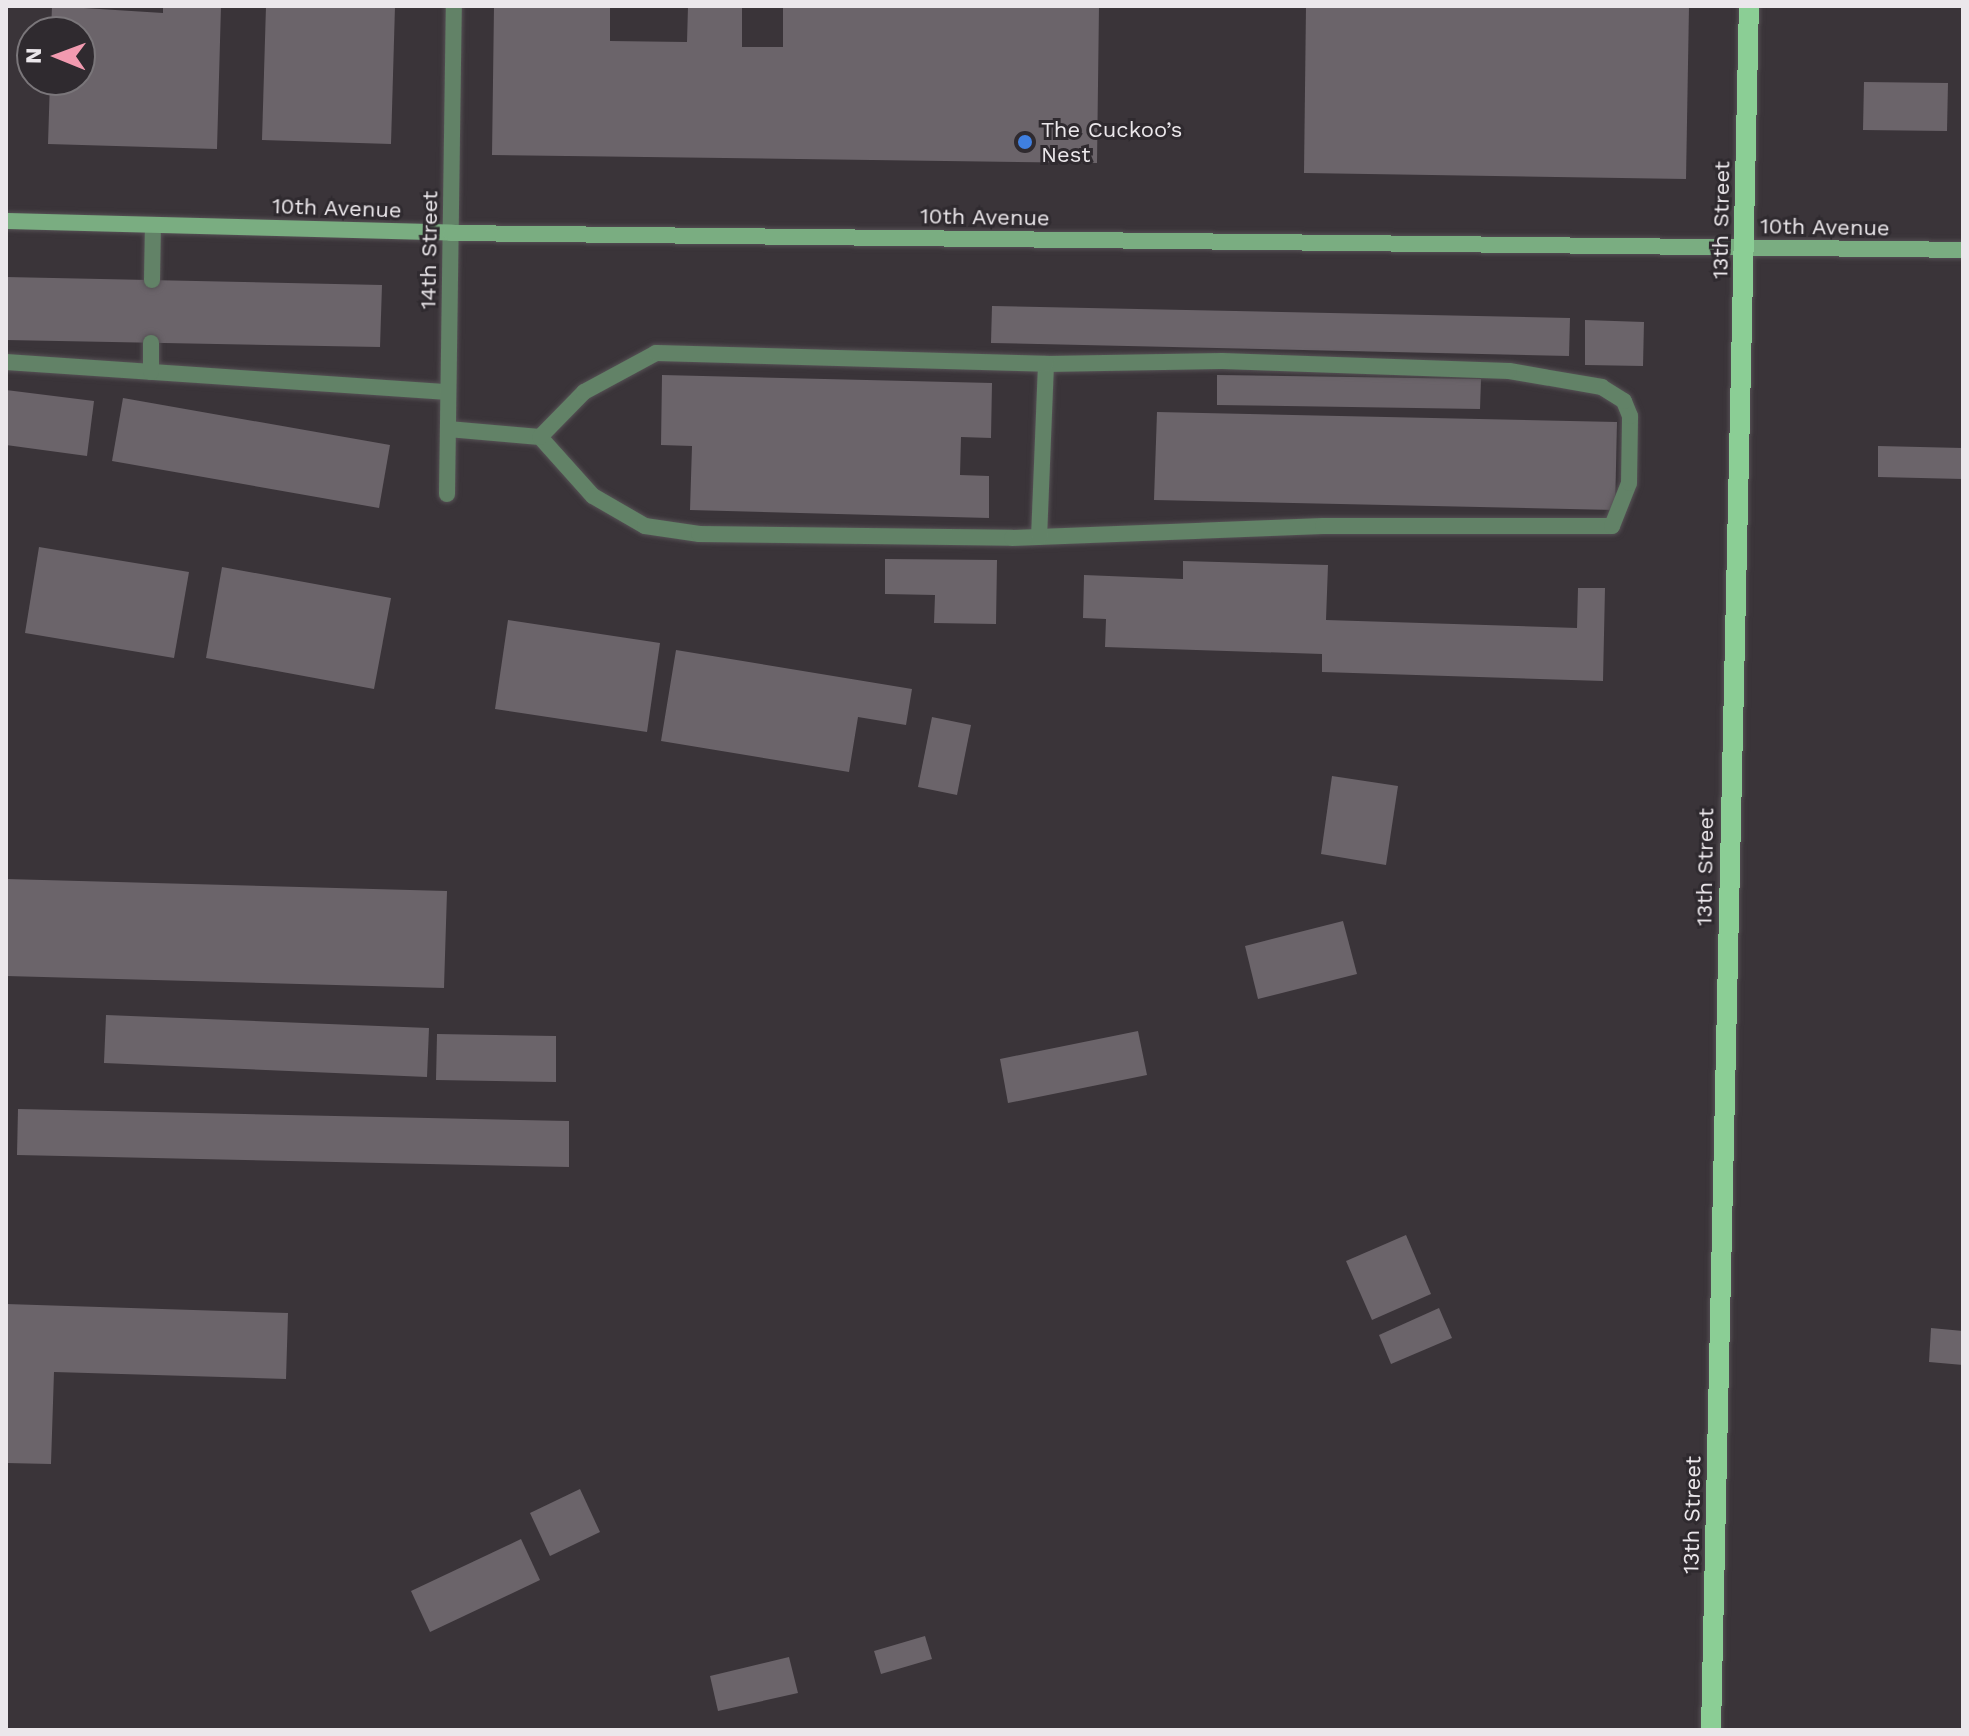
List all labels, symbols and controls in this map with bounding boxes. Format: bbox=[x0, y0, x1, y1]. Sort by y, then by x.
north arrow bbox=[16, 16, 96, 96]
text: N bbox=[21, 47, 46, 64]
place label: The Cuckoo’s Nest bbox=[1041, 116, 1182, 168]
marker: The Cuckoo’s Nest bbox=[1016, 133, 1034, 151]
street label: 13th Street bbox=[1707, 161, 1735, 279]
street label: 14th Street bbox=[415, 190, 443, 310]
street label: 10th Avenue bbox=[271, 193, 403, 223]
street label: 10th Avenue bbox=[920, 203, 1050, 231]
street label: 10th Avenue bbox=[1760, 213, 1890, 241]
street label: 13th Street bbox=[1691, 808, 1719, 926]
street label: 13th Street bbox=[1678, 1456, 1706, 1574]

